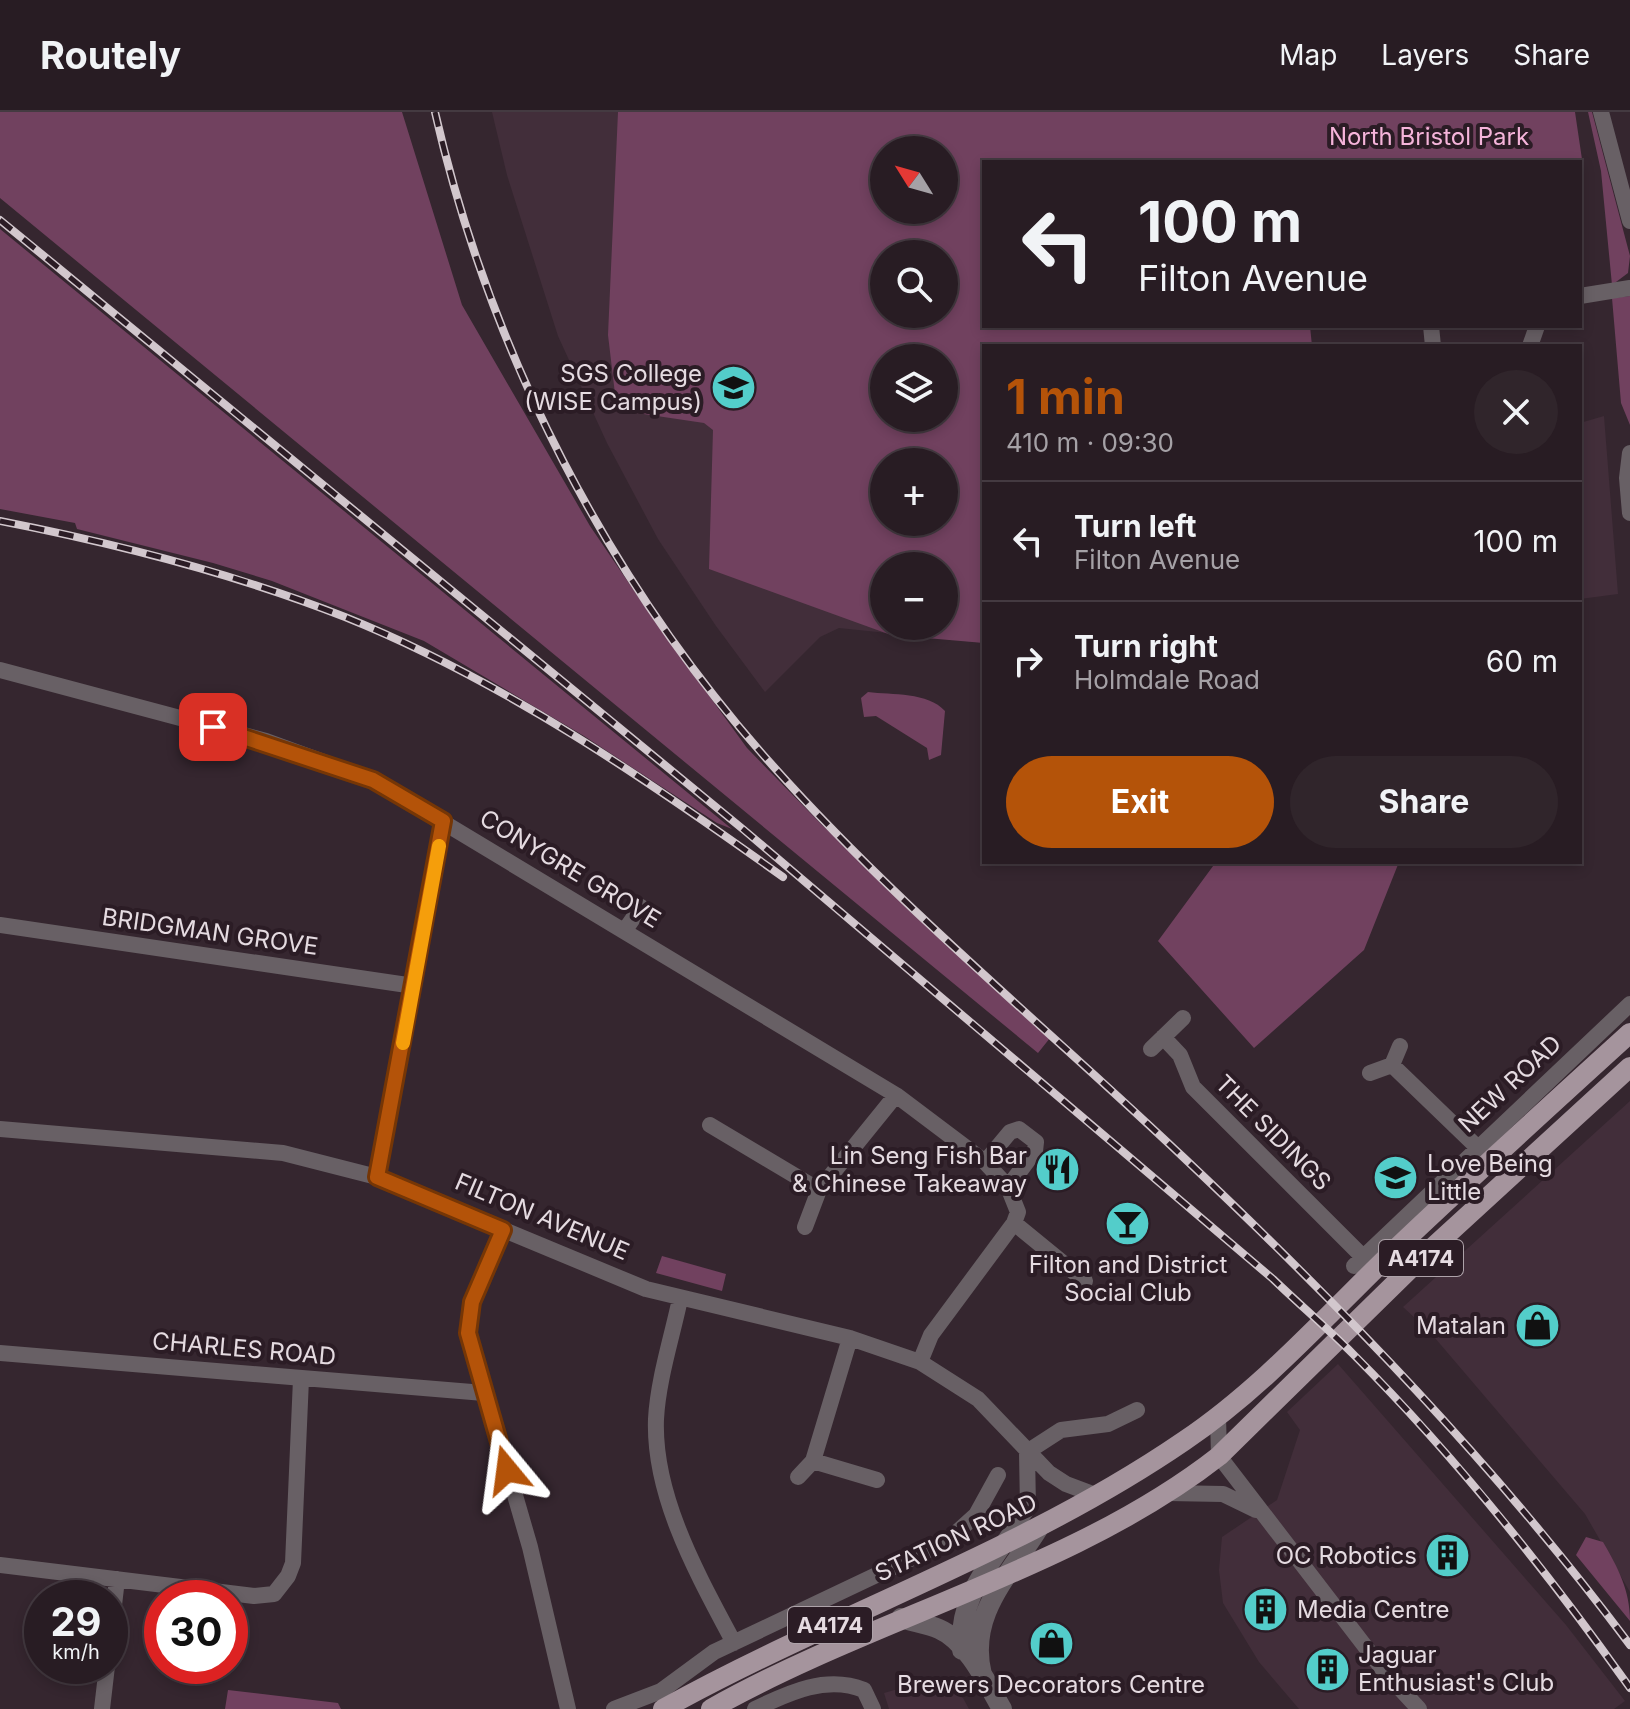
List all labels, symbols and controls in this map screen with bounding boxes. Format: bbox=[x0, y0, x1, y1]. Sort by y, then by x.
text: Routely bbox=[40, 32, 181, 78]
text: Map bbox=[1279, 38, 1337, 72]
text: Layers bbox=[1381, 38, 1469, 72]
text: Share bbox=[1513, 38, 1590, 72]
park label: North Bristol Park bbox=[1329, 122, 1529, 151]
north arrow bbox=[870, 136, 958, 224]
map controls bbox=[870, 136, 958, 640]
text: 100 m bbox=[1138, 188, 1302, 256]
icon: left bbox=[1006, 192, 1110, 296]
button: search bbox=[870, 240, 958, 328]
text: Filton Avenue bbox=[1138, 256, 1368, 300]
button: layers bbox=[870, 344, 958, 432]
place label: SGS College (WISE Campus) bbox=[524, 359, 702, 416]
school or university icon: SGS College (WISE Campus) bbox=[709, 364, 757, 412]
text: 1 min bbox=[1006, 367, 1125, 426]
button: close bbox=[1474, 370, 1558, 454]
text: 410 m · 09:30 bbox=[1006, 427, 1174, 458]
button: + bbox=[870, 448, 958, 536]
text: Turn left bbox=[1074, 508, 1196, 544]
icon: left bbox=[1006, 519, 1050, 563]
text: 100 m bbox=[1473, 523, 1558, 559]
text: Filton Avenue bbox=[1074, 544, 1240, 575]
button: − bbox=[870, 552, 958, 640]
text: Turn right bbox=[1074, 628, 1218, 664]
icon: right bbox=[1006, 639, 1050, 683]
text: 60 m bbox=[1486, 643, 1558, 679]
text: Holmdale Road bbox=[1074, 664, 1260, 695]
pin bbox=[179, 693, 247, 761]
icon: arrive bbox=[191, 705, 235, 749]
button: Exit bbox=[1006, 756, 1274, 848]
button: Share bbox=[1290, 756, 1558, 848]
street label: CONYGRE GROVE bbox=[475, 803, 666, 934]
street label: BRIDGMAN GROVE bbox=[100, 902, 320, 961]
street label: NEW ROAD bbox=[1452, 1029, 1567, 1138]
street label: THE SIDINGS bbox=[1210, 1069, 1337, 1196]
place label: Lin Seng Fish Bar & Chinese Takeaway bbox=[792, 1141, 1027, 1198]
restaurant icon: Lin Seng Fish Bar & Chinese Takeaway bbox=[1034, 1146, 1082, 1194]
place label: Love Being Little bbox=[1427, 1149, 1553, 1206]
school or university icon: Love Being Little bbox=[1372, 1154, 1420, 1202]
street label: FILTON AVENUE bbox=[451, 1167, 634, 1266]
bar icon: Filton and District Social Club bbox=[1104, 1199, 1152, 1247]
road number: A4174 bbox=[1379, 1240, 1463, 1276]
place label: Filton and District Social Club bbox=[1029, 1250, 1227, 1307]
shop icon: Matalan bbox=[1513, 1302, 1561, 1350]
place label: Matalan bbox=[1416, 1311, 1506, 1340]
street label: CHARLES ROAD bbox=[151, 1326, 337, 1371]
position arrow bbox=[465, 1428, 549, 1512]
street label: STATION ROAD bbox=[870, 1487, 1041, 1588]
building icon: OC Robotics bbox=[1424, 1532, 1472, 1580]
place label: OC Robotics bbox=[1276, 1541, 1417, 1570]
speed limit sign: 30 bbox=[144, 1580, 248, 1684]
building icon: Media Centre bbox=[1242, 1586, 1290, 1634]
place label: Media Centre bbox=[1297, 1595, 1450, 1624]
text: 29 bbox=[50, 1597, 102, 1646]
road number: A4174 bbox=[788, 1607, 872, 1643]
shop icon: Brewers Decorators Centre bbox=[1027, 1619, 1075, 1667]
text: km/h bbox=[52, 1640, 100, 1664]
place label: Jaguar Enthusiast's Club bbox=[1358, 1640, 1554, 1697]
building icon: Jaguar Enthusiast's Club bbox=[1303, 1645, 1351, 1693]
place label: Brewers Decorators Centre bbox=[897, 1670, 1205, 1699]

